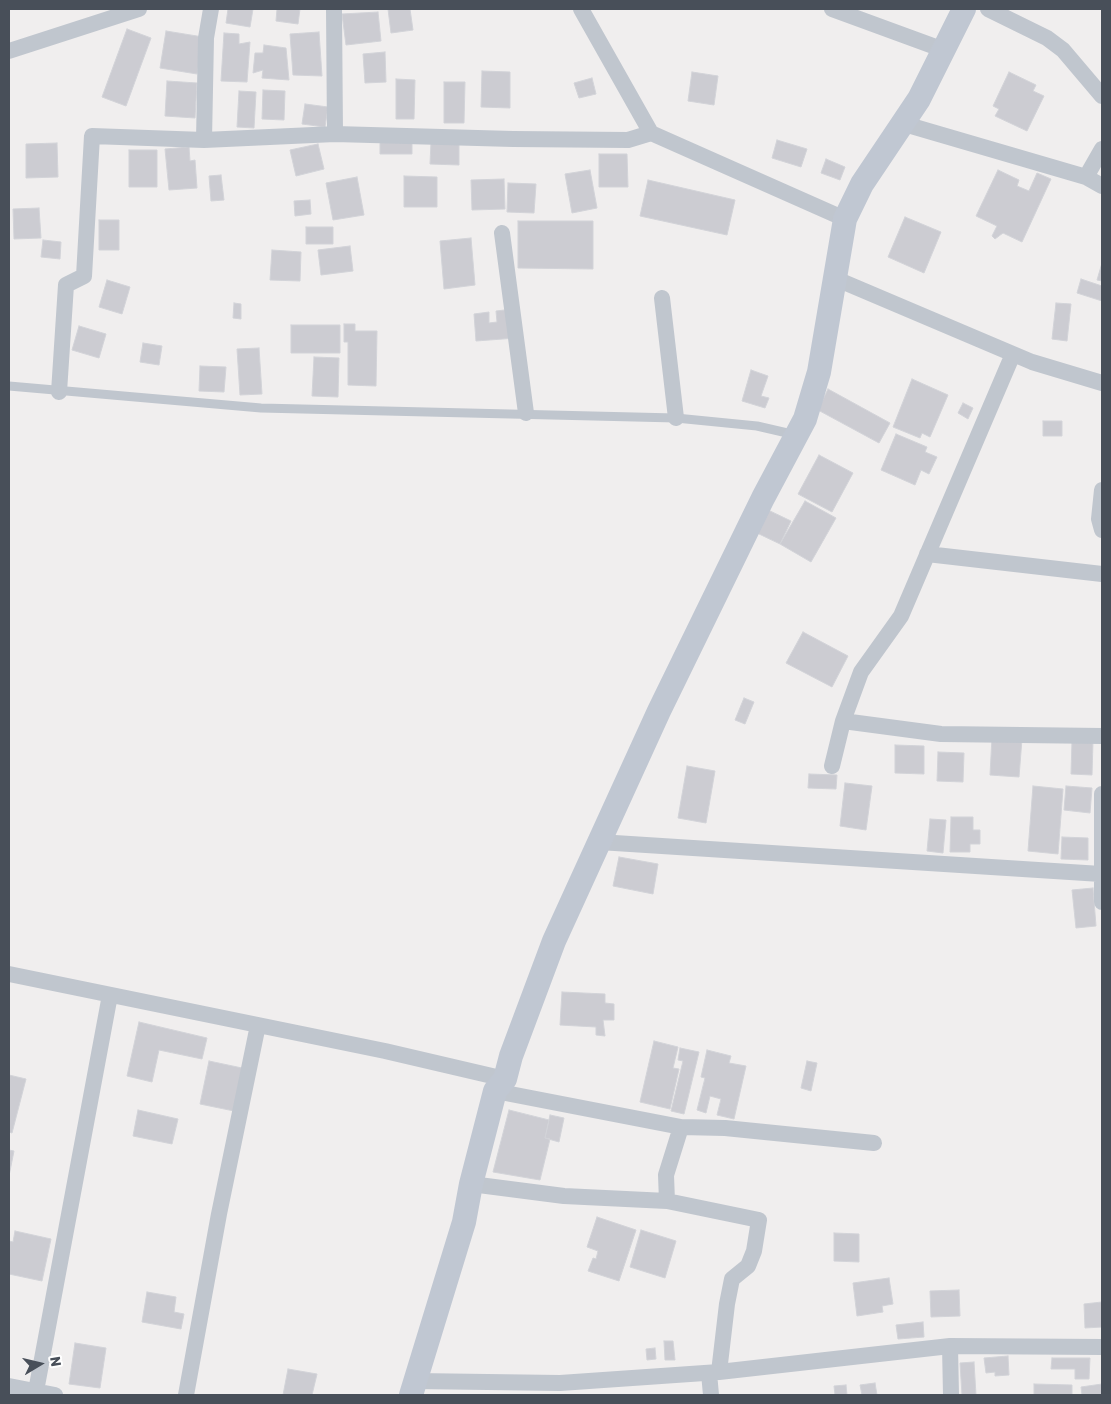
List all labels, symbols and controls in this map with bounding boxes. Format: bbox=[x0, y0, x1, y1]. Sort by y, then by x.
north arrow bbox=[15, 1339, 65, 1389]
text: N bbox=[46, 1355, 64, 1368]

